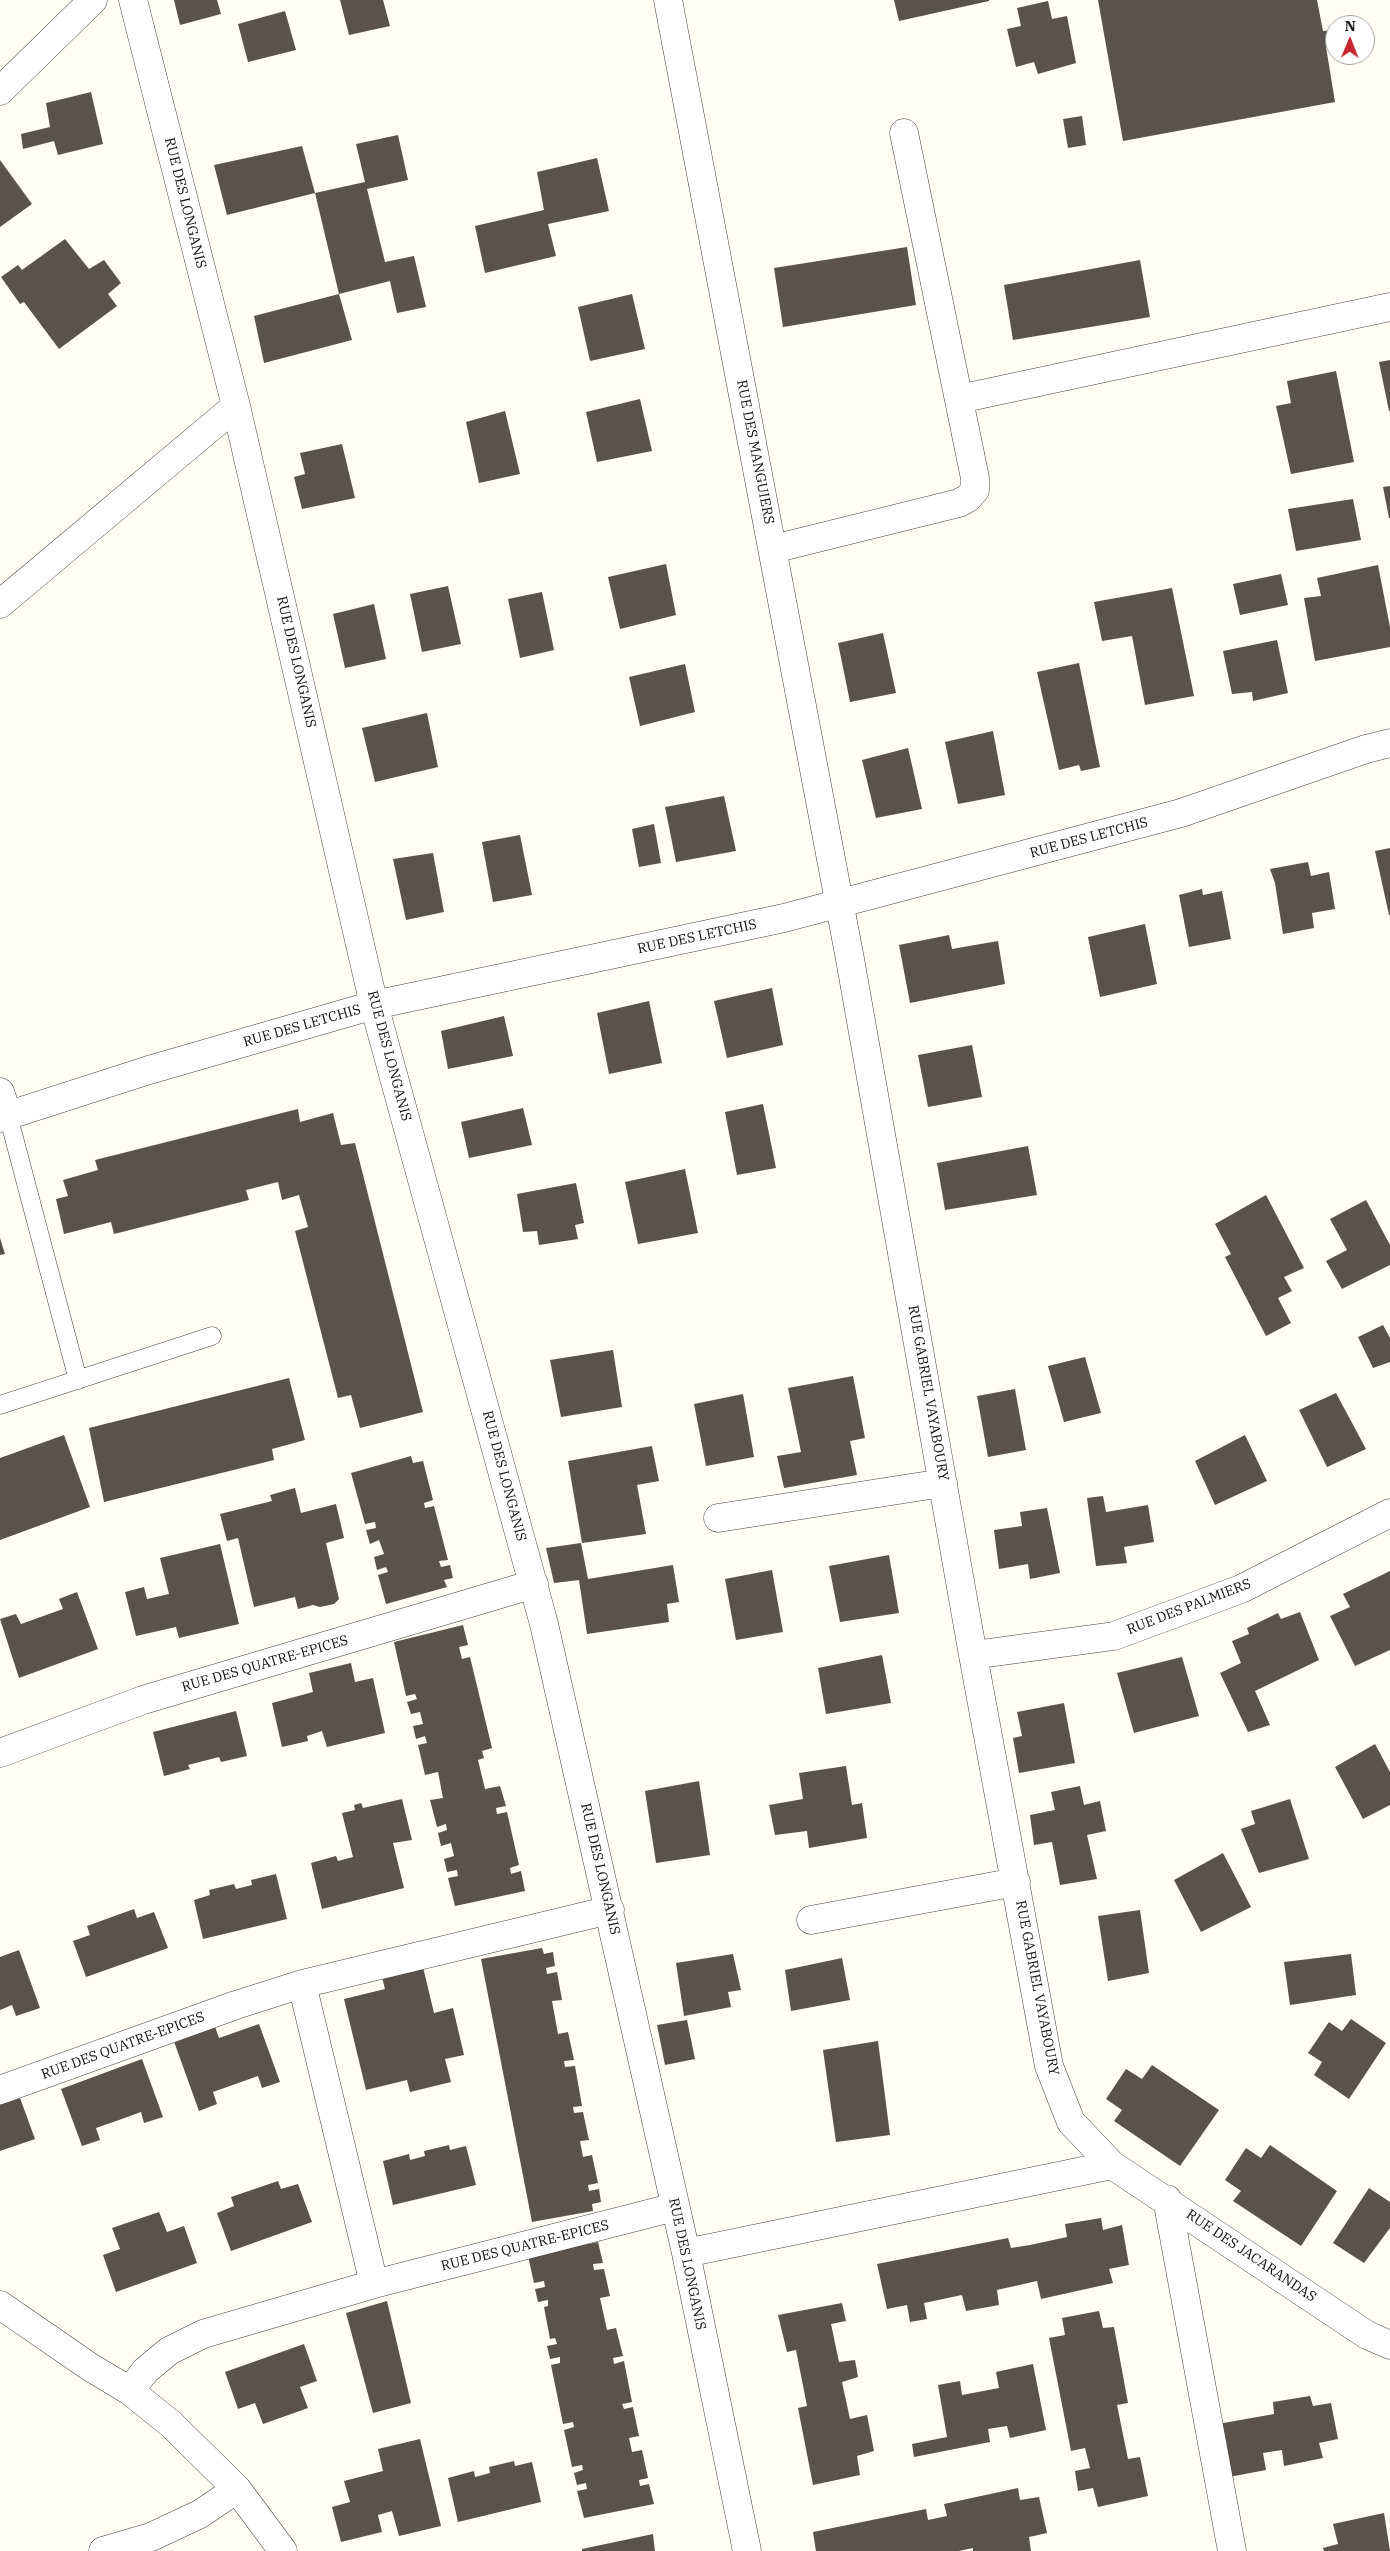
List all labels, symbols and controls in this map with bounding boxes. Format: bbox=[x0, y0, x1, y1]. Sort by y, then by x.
north arrow bbox=[1325, 15, 1375, 65]
text: N bbox=[1345, 17, 1356, 35]
street label: RUE DES LONGANIS bbox=[161, 136, 209, 270]
street label: RUE DES MANGUIERS bbox=[733, 378, 777, 526]
street label: RUE DES LONGANIS bbox=[273, 595, 319, 729]
street label: RUE DES LETCHIS bbox=[1028, 814, 1150, 862]
street label: RUE DES LETCHIS bbox=[636, 916, 758, 958]
street label: RUE DES LONGANIS bbox=[363, 989, 415, 1123]
street label: RUE DES LETCHIS bbox=[241, 1001, 363, 1051]
street label: RUE GABRIEL VAYABOURY bbox=[904, 1304, 952, 1482]
street label: RUE DES LONGANIS bbox=[478, 1409, 530, 1543]
street label: RUE DES PALMIERS bbox=[1124, 1576, 1254, 1638]
street label: RUE DES QUATRE-EPICES bbox=[180, 1632, 350, 1696]
street label: RUE DES LONGANIS bbox=[577, 1802, 623, 1936]
street label: RUE GABRIEL VAYABOURY bbox=[1012, 1899, 1062, 2077]
street label: RUE DES QUATRE-EPICES bbox=[39, 2009, 207, 2083]
street label: RUE DES LONGANIS bbox=[665, 2196, 709, 2332]
street label: RUE DES JACARANDAS bbox=[1183, 2206, 1319, 2306]
street label: RUE DES QUATRE-EPICES bbox=[439, 2217, 611, 2275]

